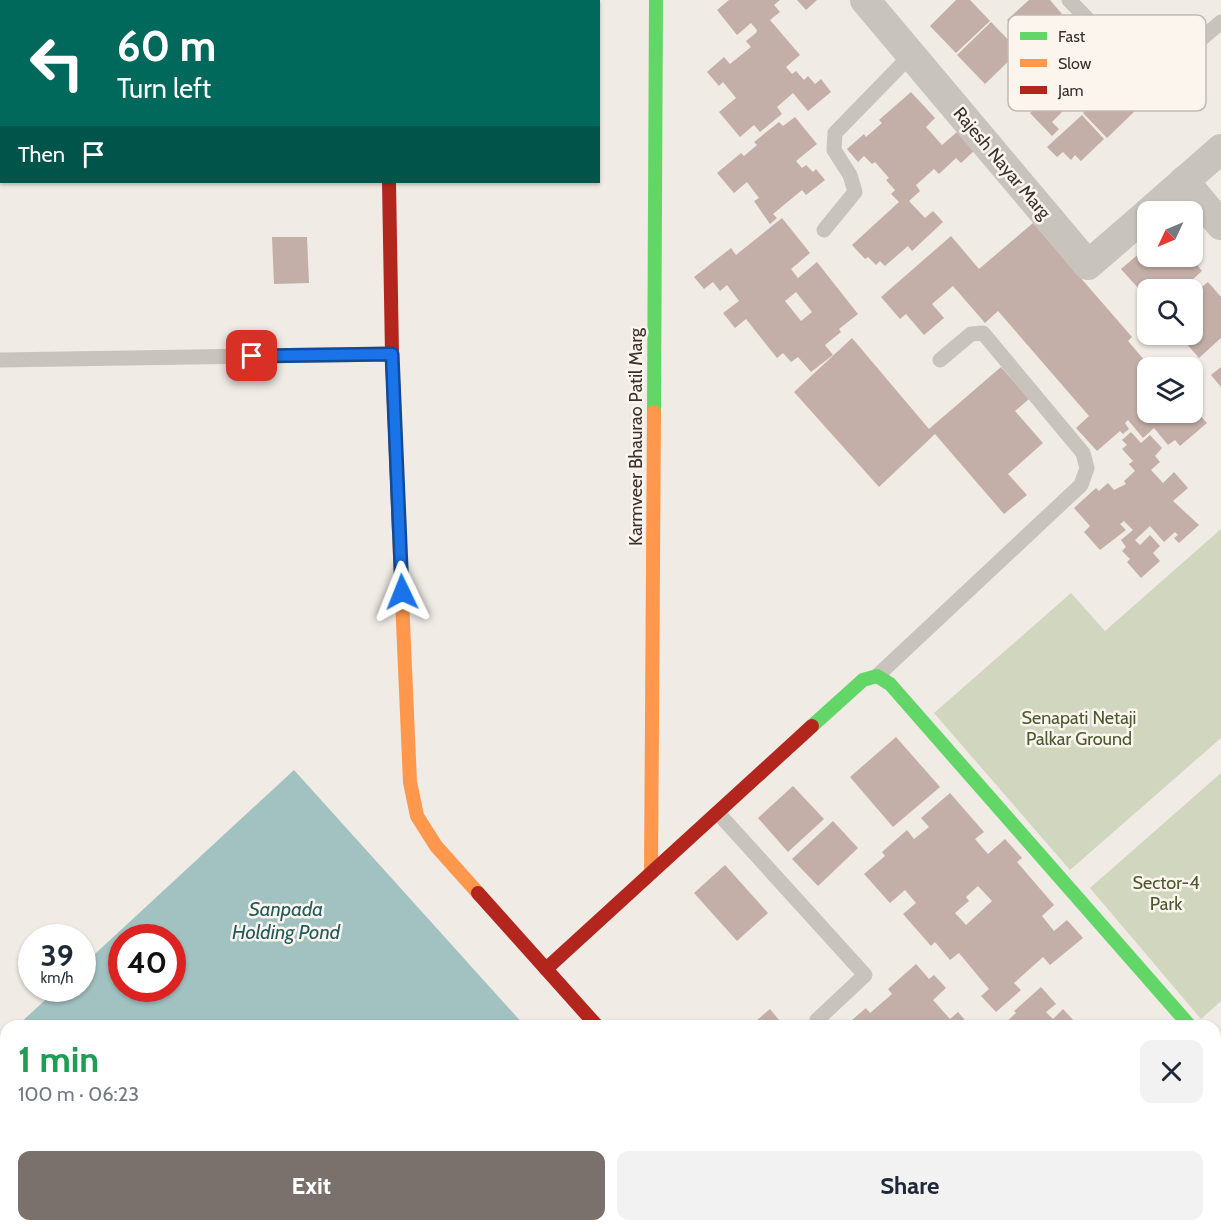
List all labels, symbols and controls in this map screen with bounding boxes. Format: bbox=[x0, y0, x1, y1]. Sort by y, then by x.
legend bbox=[1008, 15, 1206, 111]
text: 60 m bbox=[117, 20, 216, 72]
icon: left bbox=[18, 24, 96, 102]
text: Fast bbox=[1058, 27, 1086, 46]
text: Slow bbox=[1058, 54, 1092, 73]
text: Turn left bbox=[117, 72, 211, 105]
text: Jam bbox=[1057, 81, 1084, 100]
street label: Rajesh Nayar Marg bbox=[949, 102, 1056, 224]
icon: arrive bbox=[77, 138, 110, 171]
text: Then bbox=[18, 141, 65, 168]
north arrow bbox=[1137, 201, 1203, 267]
map controls bbox=[1137, 201, 1203, 423]
button: search bbox=[1137, 279, 1203, 345]
street label: Karmveer Bhaurao Patil Marg bbox=[625, 327, 647, 546]
pin bbox=[226, 330, 277, 381]
icon: arrive bbox=[235, 339, 268, 372]
button: layers bbox=[1137, 357, 1203, 423]
position arrow bbox=[370, 560, 434, 624]
park label: Senapati Netaji Palkar Ground bbox=[1022, 707, 1136, 750]
park label: Sector-4 Park bbox=[1132, 872, 1200, 915]
water label: Sanpada Holding Pond bbox=[232, 897, 341, 944]
speed limit sign: 40 bbox=[108, 924, 186, 1002]
text: 39 bbox=[40, 937, 74, 974]
text: km/h bbox=[41, 969, 73, 987]
text: 1 min bbox=[18, 1037, 99, 1081]
button: close bbox=[1140, 1040, 1203, 1103]
text: 100 m · 06:23 bbox=[18, 1082, 139, 1106]
button: Exit bbox=[18, 1151, 605, 1220]
button: Share bbox=[617, 1151, 1203, 1220]

